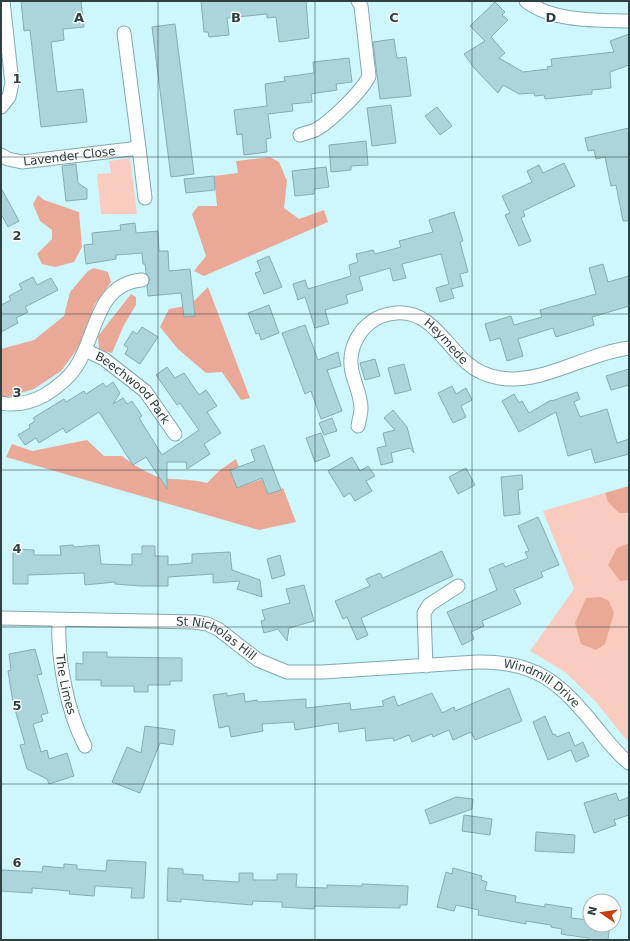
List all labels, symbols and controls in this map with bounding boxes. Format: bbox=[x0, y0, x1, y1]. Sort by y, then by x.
text: A bbox=[74, 10, 84, 25]
text: B bbox=[231, 10, 241, 25]
text: C bbox=[389, 10, 399, 25]
text: D bbox=[546, 10, 557, 25]
text: 1 bbox=[12, 71, 22, 86]
street label: Lavender Close bbox=[22, 144, 116, 169]
text: 2 bbox=[12, 228, 22, 243]
street label: Heymede bbox=[421, 315, 471, 367]
street label: Beechwood Park bbox=[93, 349, 173, 427]
text: 3 bbox=[12, 385, 22, 400]
text: 4 bbox=[12, 541, 22, 556]
street label: St Nicholas Hill bbox=[176, 615, 259, 663]
street label: The Limes bbox=[53, 652, 79, 717]
street label: Windmill Drive bbox=[503, 656, 583, 710]
text: 5 bbox=[12, 698, 22, 713]
text: 6 bbox=[12, 855, 22, 870]
north arrow bbox=[582, 893, 622, 933]
text: N bbox=[585, 905, 600, 917]

